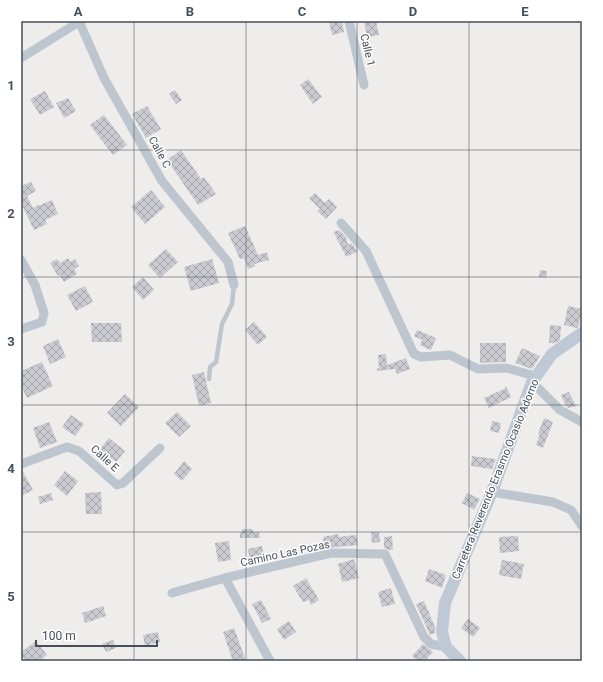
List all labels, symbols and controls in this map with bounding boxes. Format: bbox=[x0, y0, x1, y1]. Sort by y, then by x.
text: A bbox=[74, 4, 83, 19]
text: B bbox=[186, 4, 194, 19]
text: C bbox=[298, 4, 307, 19]
text: D bbox=[409, 4, 417, 19]
text: E bbox=[521, 4, 529, 19]
street label: Calle 1 bbox=[357, 32, 378, 68]
text: 1 bbox=[7, 78, 15, 93]
street label: Calle C bbox=[146, 134, 174, 170]
text: 2 bbox=[7, 206, 15, 221]
text: 3 bbox=[7, 334, 15, 349]
street label: Carretera Reverendo Erasmo Ocasio Adorno bbox=[449, 377, 542, 581]
street label: Calle E bbox=[88, 442, 121, 474]
text: 4 bbox=[7, 461, 15, 476]
street label: Camino Las Pozas bbox=[239, 538, 331, 569]
text: 5 bbox=[7, 589, 15, 604]
scale bar bbox=[36, 622, 157, 648]
text: 100 m bbox=[42, 629, 76, 643]

